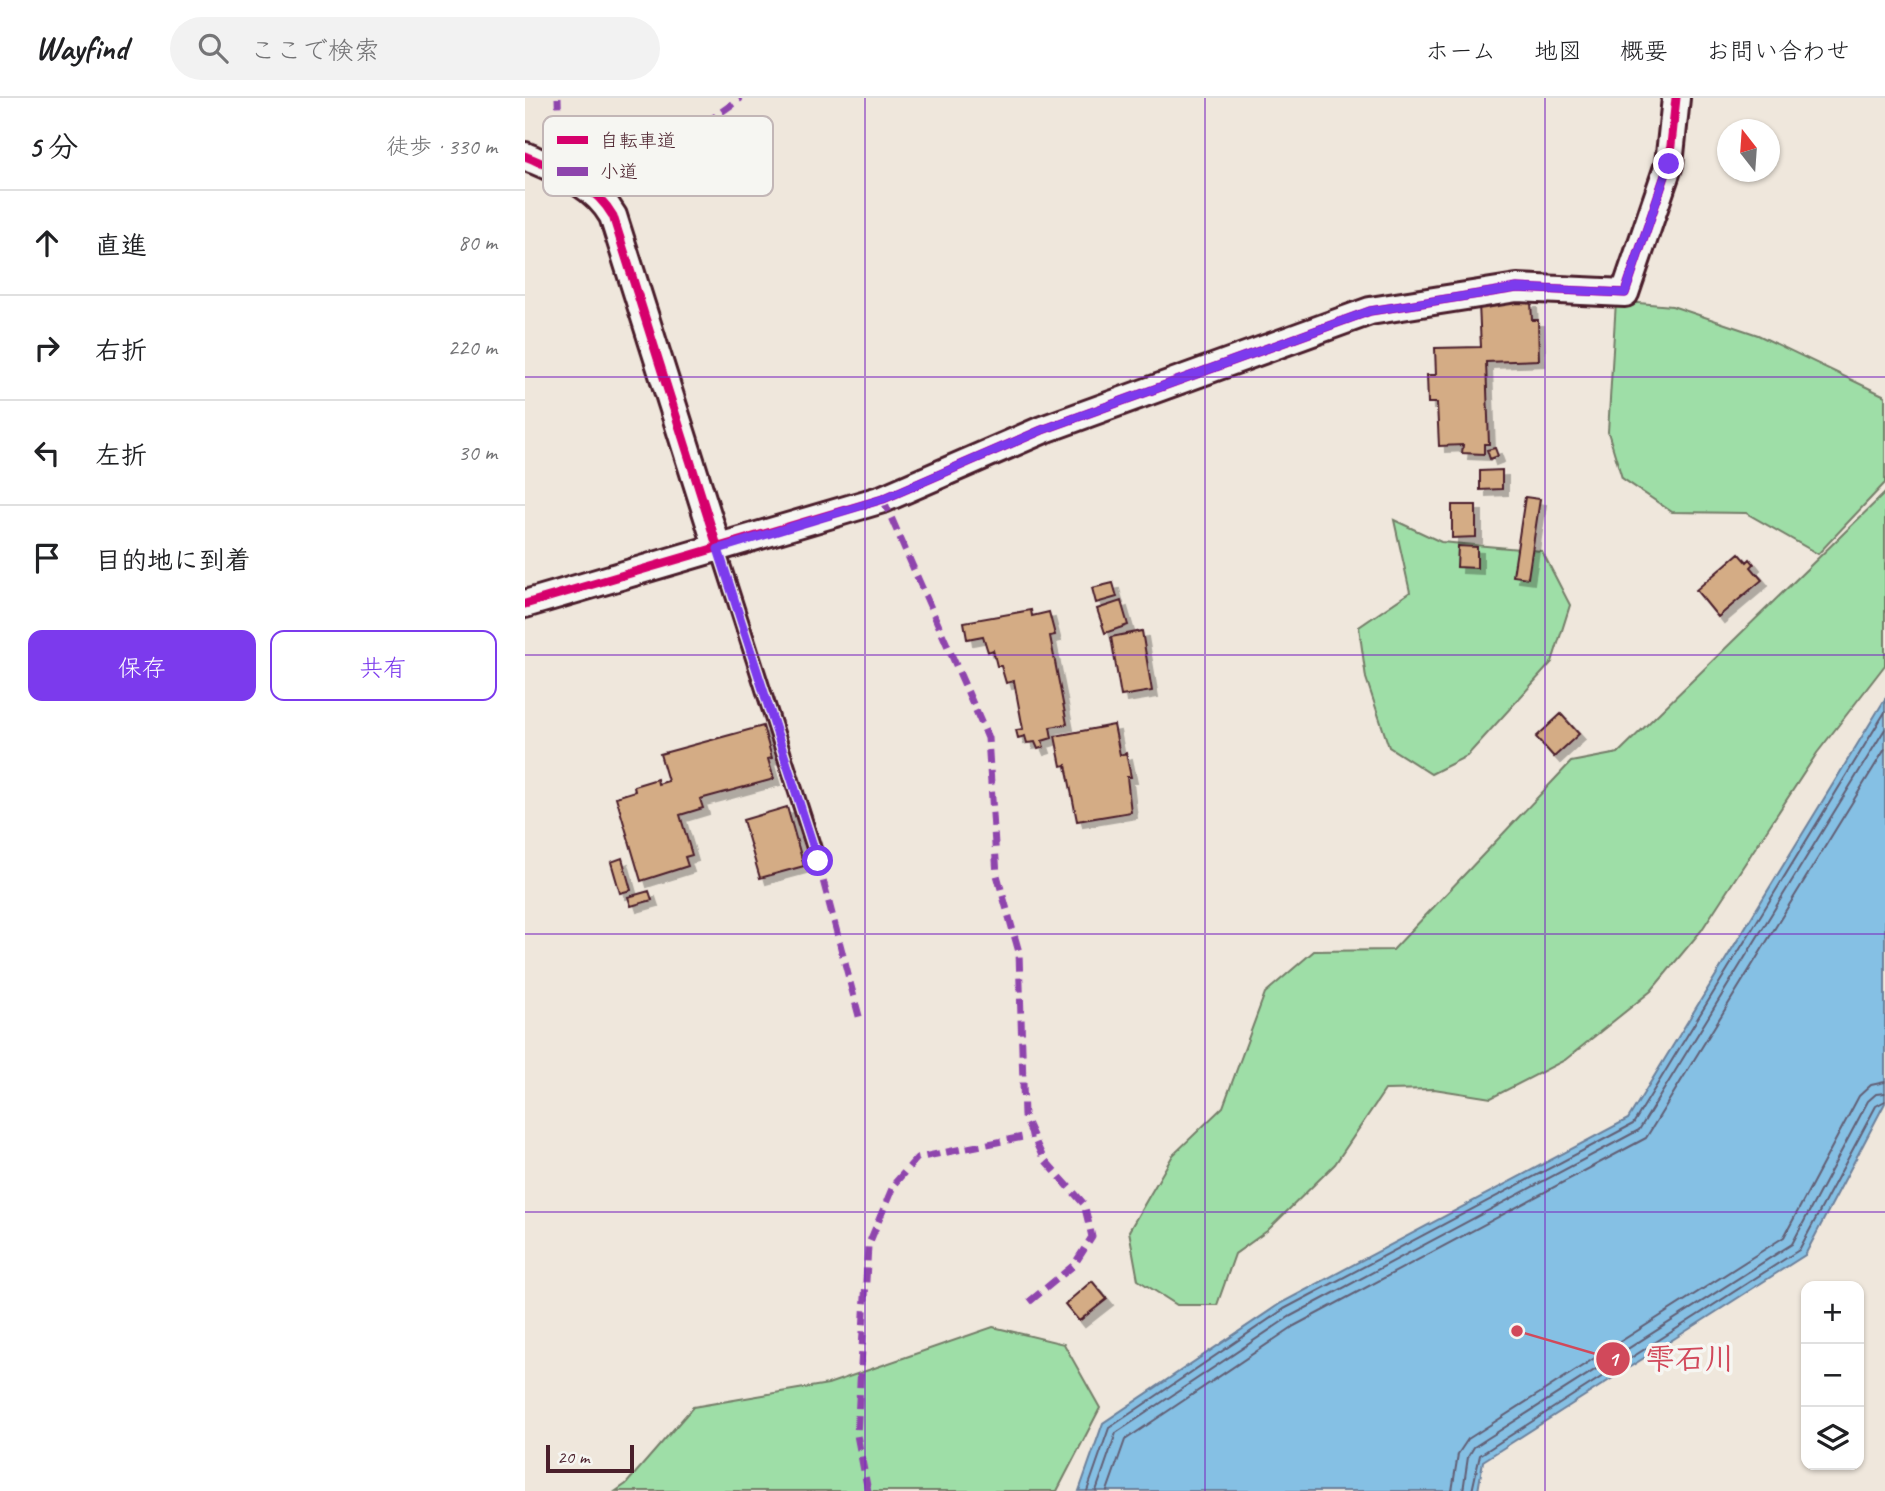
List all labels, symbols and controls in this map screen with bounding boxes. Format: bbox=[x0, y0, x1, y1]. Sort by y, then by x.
search box bbox=[170, 17, 660, 80]
text: Wayfind bbox=[35, 27, 128, 69]
icon: search bbox=[194, 29, 232, 67]
text: ここで検索 bbox=[250, 34, 380, 67]
text: ホーム bbox=[1425, 36, 1496, 66]
text: 地図 bbox=[1534, 36, 1582, 66]
text: 概要 bbox=[1620, 36, 1668, 66]
text: お問い合わせ bbox=[1706, 36, 1850, 66]
legend bbox=[543, 116, 773, 196]
north arrow bbox=[1717, 119, 1780, 182]
text: 5 分 bbox=[28, 128, 78, 166]
text: 自転車道 bbox=[600, 129, 676, 153]
text: 徒歩 · 330 m bbox=[386, 132, 497, 161]
route end bbox=[1653, 148, 1684, 179]
text: 小道 bbox=[600, 160, 638, 184]
icon: ahead bbox=[28, 224, 66, 262]
text: 80 m bbox=[458, 228, 497, 257]
text: 直進 bbox=[95, 229, 147, 262]
icon: right bbox=[28, 329, 66, 367]
text: 220 m bbox=[448, 333, 497, 362]
text: 右折 bbox=[95, 334, 147, 367]
icon: left bbox=[28, 434, 66, 472]
text: 30 m bbox=[458, 438, 497, 467]
text: 左折 bbox=[95, 439, 147, 472]
icon: arrive bbox=[28, 539, 66, 577]
text: 目的地に到着 bbox=[95, 544, 251, 577]
button: 保存 bbox=[28, 630, 256, 701]
button: 共有 bbox=[270, 630, 497, 701]
route start bbox=[802, 845, 833, 876]
map controls bbox=[1801, 1281, 1864, 1470]
button: + bbox=[1801, 1281, 1864, 1344]
callout: 雫石川 bbox=[1596, 1333, 1749, 1384]
text: 雫石川 bbox=[1645, 1340, 1735, 1378]
button: − bbox=[1801, 1344, 1864, 1407]
text: 1 bbox=[1608, 1346, 1620, 1372]
button: layers bbox=[1801, 1407, 1864, 1470]
scale bar bbox=[546, 1442, 633, 1474]
text: 20 m bbox=[557, 1445, 589, 1469]

